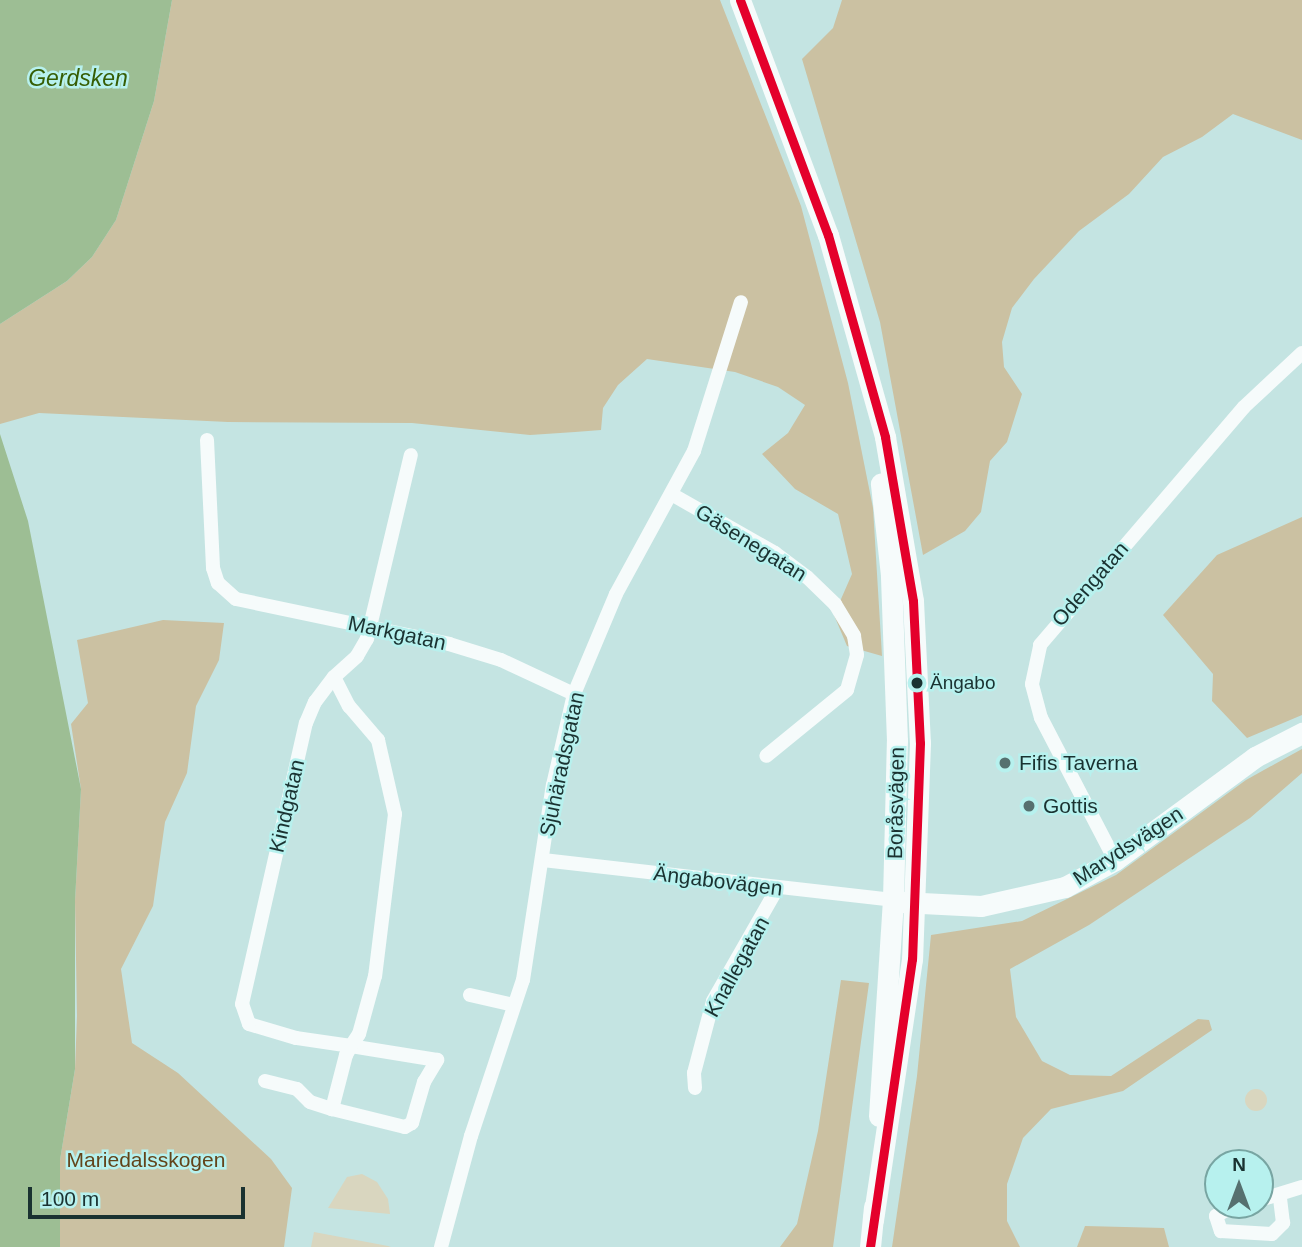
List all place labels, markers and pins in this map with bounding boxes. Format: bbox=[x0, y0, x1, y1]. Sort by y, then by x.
place label: Ängabo bbox=[930, 672, 996, 694]
marker: Ängabo bbox=[910, 676, 924, 690]
place label: Fifis Taverna bbox=[1019, 750, 1138, 776]
marker: Fifis Taverna bbox=[997, 755, 1013, 771]
place label: Gottis bbox=[1043, 793, 1098, 819]
marker: Gottis bbox=[1021, 798, 1037, 814]

